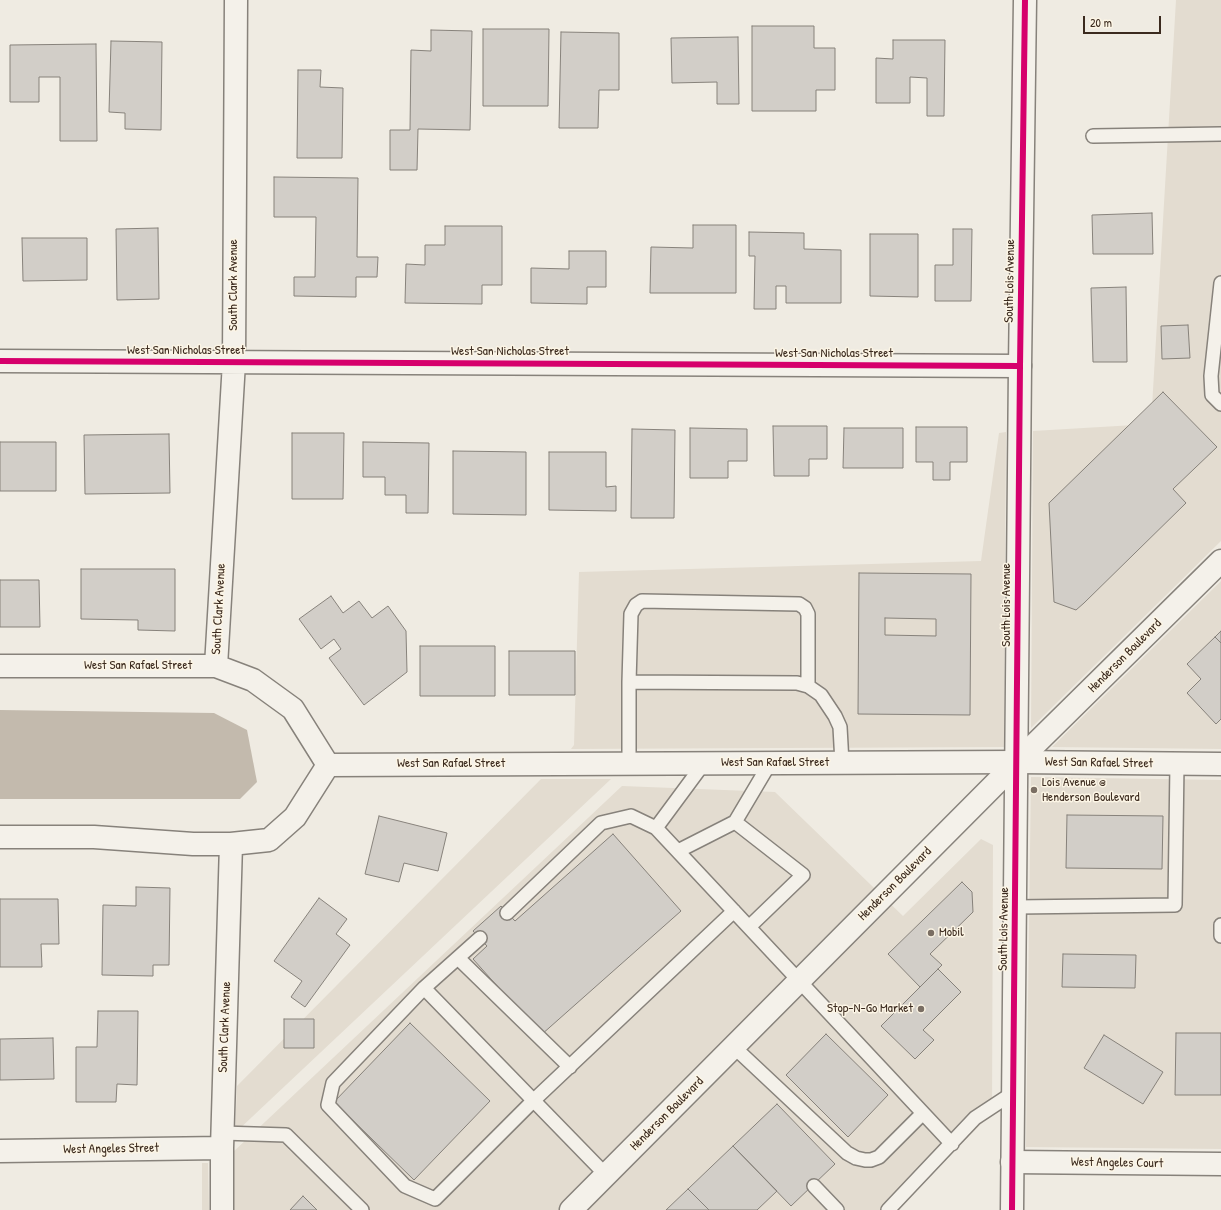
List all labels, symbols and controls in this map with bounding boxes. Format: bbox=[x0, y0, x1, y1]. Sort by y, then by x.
scale bar bbox=[1085, 8, 1163, 34]
text: 20 m bbox=[1090, 14, 1112, 31]
street label: South Clark Avenue bbox=[226, 239, 242, 331]
street label: South Lois Avenue bbox=[1001, 239, 1019, 323]
street label: West San Nicholas Street bbox=[127, 343, 245, 359]
street label: West San Nicholas Street bbox=[451, 344, 569, 360]
street label: West San Nicholas Street bbox=[775, 346, 893, 362]
street label: South Clark Avenue bbox=[209, 563, 229, 655]
street label: South Lois Avenue bbox=[999, 563, 1015, 647]
street label: Henderson Boulevard bbox=[1085, 616, 1165, 696]
street label: West San Rafael Street bbox=[84, 658, 192, 674]
street label: West San Rafael Street bbox=[1045, 754, 1153, 772]
street label: West San Rafael Street bbox=[721, 755, 829, 771]
street label: West San Rafael Street bbox=[397, 756, 505, 772]
place label: Lois Avenue @ Henderson Boulevard bbox=[1042, 775, 1140, 806]
marker: Lois Avenue @ Henderson Boulevard bbox=[1029, 785, 1039, 795]
street label: Henderson Boulevard bbox=[855, 844, 935, 924]
street label: South Lois Avenue bbox=[995, 887, 1013, 971]
place label: Mobil bbox=[939, 925, 964, 941]
marker: Mobil bbox=[926, 928, 936, 938]
street label: South Clark Avenue bbox=[216, 981, 234, 1073]
place label: Stop-N-Go Market bbox=[827, 1001, 913, 1017]
marker: Stop-N-Go Market bbox=[916, 1004, 926, 1014]
street label: Henderson Boulevard bbox=[627, 1074, 707, 1154]
street label: West Angeles Street bbox=[63, 1140, 159, 1158]
street label: West Angeles Court bbox=[1071, 1154, 1163, 1172]

